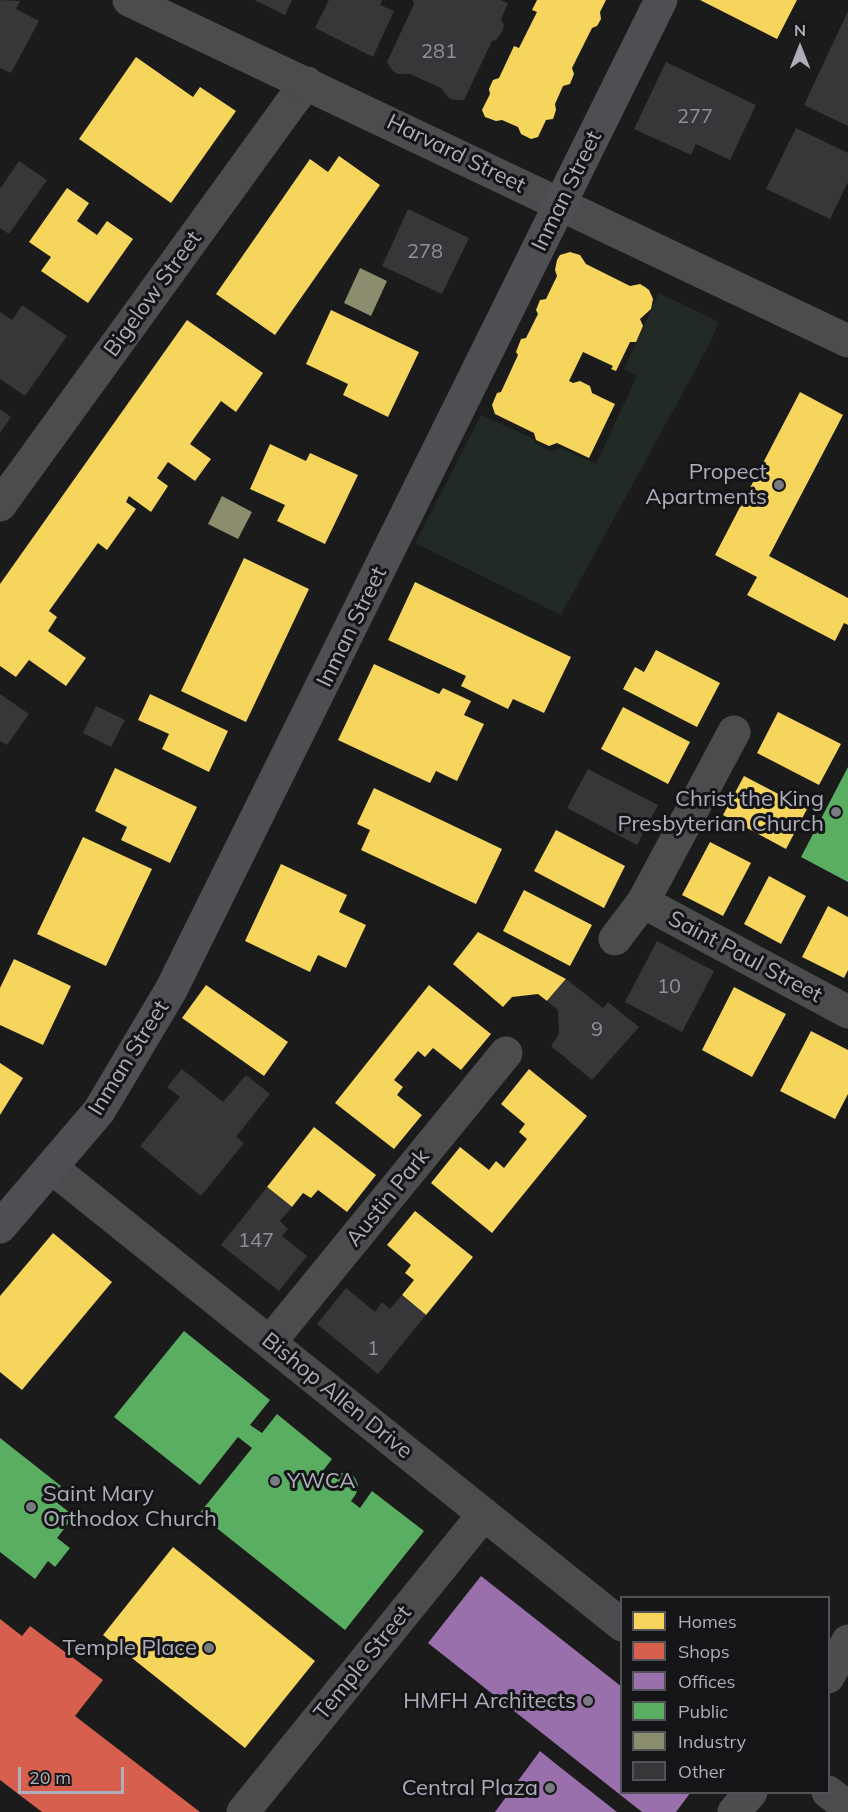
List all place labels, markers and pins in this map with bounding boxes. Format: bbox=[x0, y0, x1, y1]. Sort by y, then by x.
place label: Propect Apartments bbox=[645, 459, 767, 511]
marker: Propect Apartments bbox=[772, 478, 786, 492]
place label: Christ the King Presbyterian Church bbox=[617, 786, 824, 837]
marker: Christ the King Presbyterian Church bbox=[829, 805, 843, 819]
place label: YWCA bbox=[287, 1468, 355, 1494]
marker: YWCA bbox=[268, 1474, 282, 1488]
place label: Saint Mary Orthodox Church bbox=[43, 1481, 217, 1532]
marker: Saint Mary Orthodox Church bbox=[24, 1500, 38, 1514]
place label: Temple Place bbox=[63, 1635, 197, 1661]
marker: Temple Place bbox=[202, 1641, 216, 1655]
place label: HMFH Architects bbox=[403, 1688, 576, 1714]
marker: HMFH Architects bbox=[581, 1694, 595, 1708]
place label: Central Plaza bbox=[402, 1775, 538, 1801]
marker: Central Plaza bbox=[543, 1781, 557, 1795]

